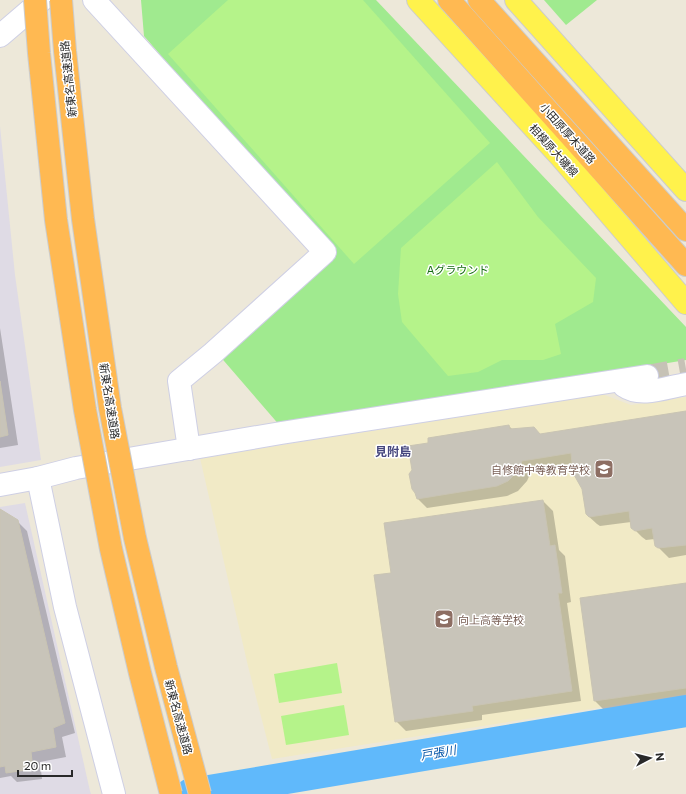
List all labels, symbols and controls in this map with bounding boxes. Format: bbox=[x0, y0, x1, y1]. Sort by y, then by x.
street label: 新東名高速道路 bbox=[58, 40, 78, 118]
street label: 小田原厚木道路 bbox=[537, 100, 599, 166]
street label: 相模原大磯線 bbox=[527, 121, 581, 179]
park label: Aグラウンド bbox=[427, 263, 489, 276]
street label: 新東名高速道路 bbox=[98, 362, 122, 440]
district label: 見附島 bbox=[375, 444, 411, 458]
school or university icon: 自修館中等教育学校 bbox=[593, 458, 615, 480]
place label: 自修館中等教育学校 bbox=[491, 463, 590, 476]
school or university icon: 向上高等学校 bbox=[433, 608, 455, 630]
place label: 向上高等学校 bbox=[458, 613, 524, 626]
street label: 新東名高速道路 bbox=[163, 678, 195, 756]
north arrow bbox=[630, 738, 670, 778]
water label: 戸張川 bbox=[419, 742, 459, 762]
scale bar bbox=[18, 752, 72, 778]
text: N bbox=[653, 752, 667, 762]
text: 20 m bbox=[24, 758, 51, 772]

